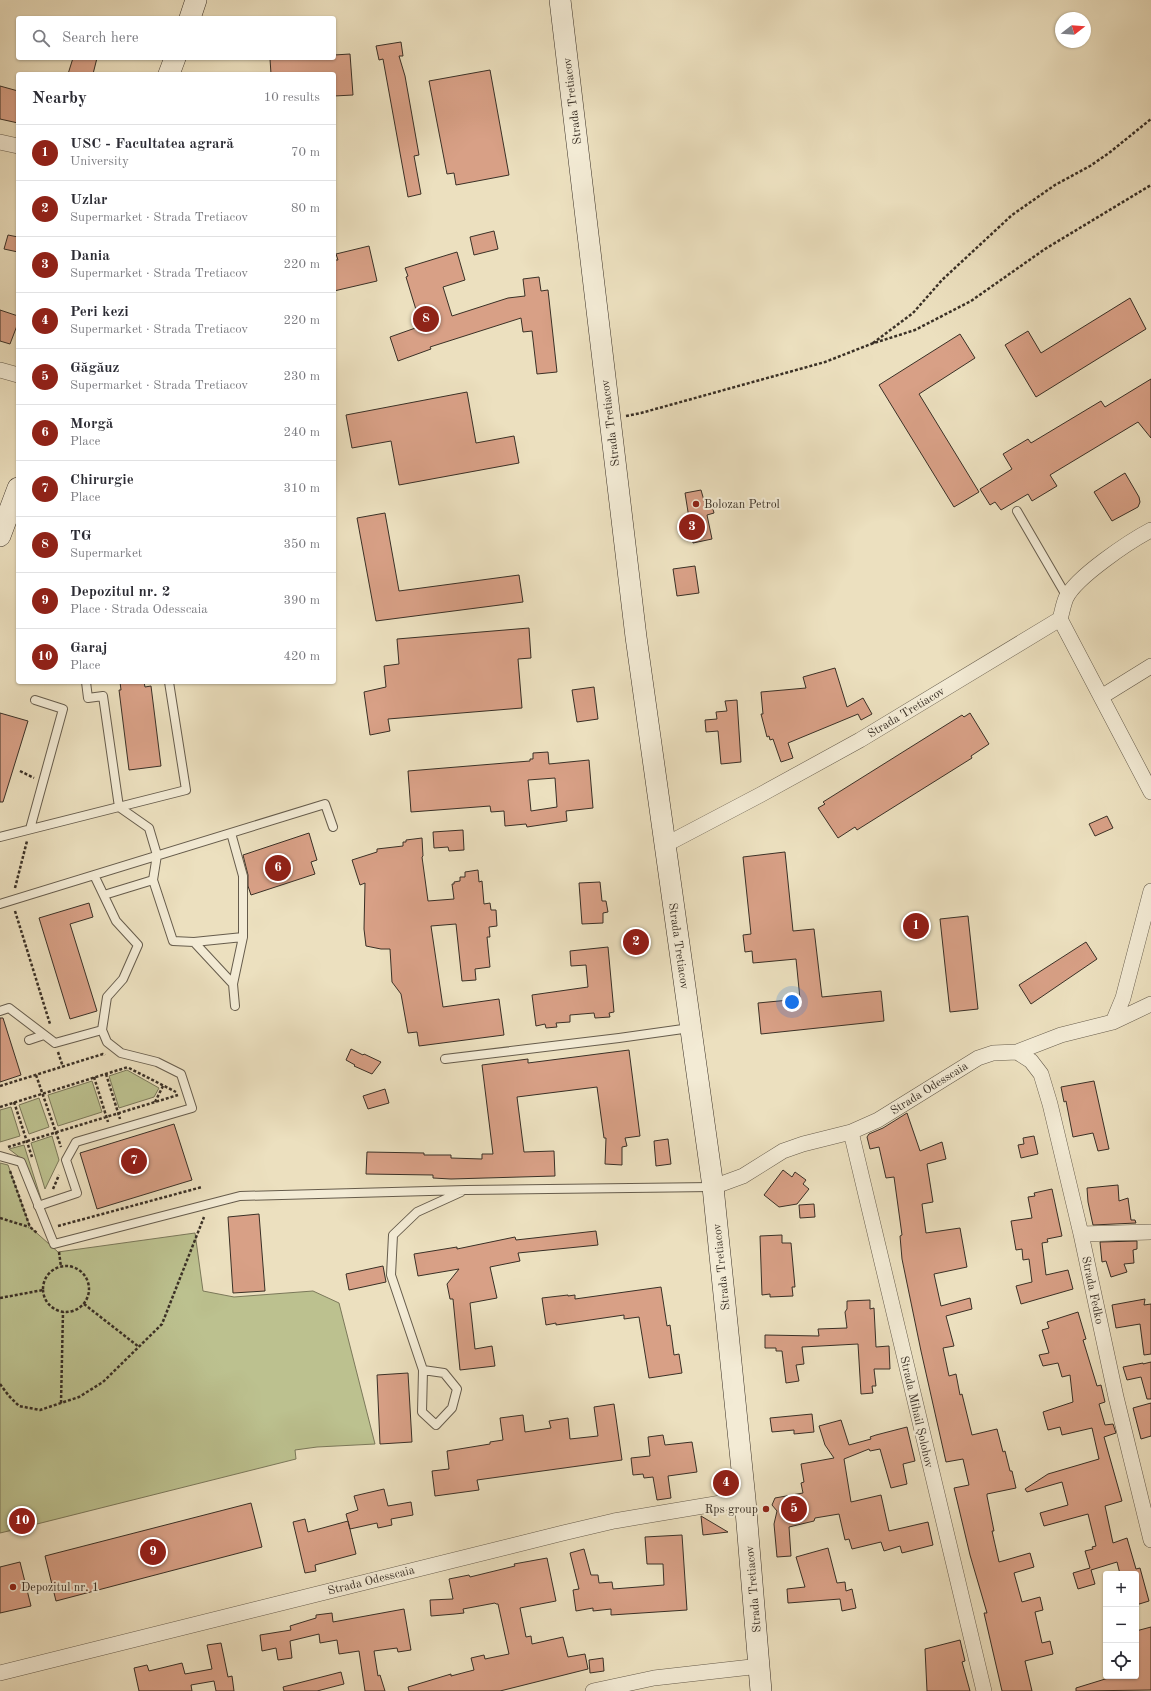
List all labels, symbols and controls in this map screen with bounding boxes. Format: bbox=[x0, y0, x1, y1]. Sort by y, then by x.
north arrow bbox=[1055, 12, 1091, 48]
search box bbox=[16, 16, 336, 60]
icon: search bbox=[30, 27, 52, 49]
text: Search here bbox=[62, 31, 139, 46]
street label: Strada Tretiacov bbox=[562, 56, 584, 145]
text: Nearby bbox=[32, 90, 87, 107]
text: 10 results bbox=[264, 91, 320, 104]
text: USC - Facultatea agrară bbox=[70, 137, 234, 152]
text: 1 bbox=[41, 146, 49, 159]
text: 70 m bbox=[291, 146, 320, 159]
text: University bbox=[70, 155, 129, 168]
text: Uzlar bbox=[70, 193, 108, 208]
text: 2 bbox=[41, 202, 49, 215]
text: 80 m bbox=[291, 202, 320, 215]
text: Supermarket · Strada Tretiacov bbox=[70, 211, 248, 224]
text: Dania bbox=[70, 249, 110, 264]
text: 3 bbox=[41, 258, 49, 271]
text: 220 m bbox=[283, 258, 320, 271]
text: Supermarket · Strada Tretiacov bbox=[70, 267, 248, 280]
pin: 8 bbox=[413, 304, 439, 334]
text: Peri kezi bbox=[70, 305, 129, 320]
text: 4 bbox=[41, 314, 49, 327]
text: 220 m bbox=[283, 314, 320, 327]
text: Supermarket · Strada Tretiacov bbox=[70, 323, 248, 336]
text: Găgăuz bbox=[70, 361, 120, 376]
text: 5 bbox=[41, 370, 49, 383]
text: 230 m bbox=[283, 370, 320, 383]
street label: Strada Tretiacov bbox=[600, 378, 622, 467]
text: Supermarket · Strada Tretiacov bbox=[70, 379, 248, 392]
text: Morgă bbox=[70, 417, 113, 432]
text: 6 bbox=[41, 426, 49, 439]
text: 240 m bbox=[283, 426, 320, 439]
text: Place bbox=[70, 435, 100, 448]
text: Chirurgie bbox=[70, 473, 134, 488]
text: 7 bbox=[41, 482, 49, 495]
text: 310 m bbox=[283, 482, 320, 495]
text: Place bbox=[70, 491, 100, 504]
marker: Bolozan Petrol bbox=[691, 499, 701, 509]
place label: Bolozan Petrol bbox=[704, 499, 780, 511]
pin: 3 bbox=[679, 512, 705, 542]
text: TG bbox=[70, 529, 92, 544]
text: 8 bbox=[41, 538, 49, 551]
text: 350 m bbox=[283, 538, 320, 551]
text: Supermarket bbox=[70, 547, 142, 560]
text: Depozitul nr. 2 bbox=[70, 585, 170, 600]
text: 9 bbox=[41, 594, 49, 607]
text: 390 m bbox=[283, 594, 320, 607]
text: Place · Strada Odesscaia bbox=[70, 603, 208, 616]
text: Garaj bbox=[70, 641, 107, 656]
text: 10 bbox=[37, 650, 53, 663]
text: 420 m bbox=[283, 650, 320, 663]
text: Place bbox=[70, 659, 100, 672]
street label: Strada Tretiacov bbox=[866, 685, 948, 741]
pin: 6 bbox=[265, 853, 291, 883]
street label: Strada Tretiacov bbox=[666, 902, 690, 991]
pin: 1 bbox=[903, 911, 929, 941]
pin: 2 bbox=[623, 927, 649, 957]
your location bbox=[782, 992, 802, 1012]
street label: Strada Odesscaia bbox=[889, 1060, 970, 1118]
pin: 7 bbox=[121, 1146, 147, 1176]
street label: Strada Tretiacov bbox=[711, 1222, 733, 1311]
street label: Strada Fedko bbox=[1079, 1255, 1105, 1325]
street label: Strada Mihail Șolohov bbox=[897, 1355, 935, 1470]
pin: 4 bbox=[713, 1468, 739, 1498]
pin: 5 bbox=[781, 1494, 807, 1524]
place label: Rps group bbox=[705, 1504, 758, 1516]
marker: Rps group bbox=[761, 1504, 771, 1514]
pin: 10 bbox=[9, 1506, 35, 1536]
pin: 9 bbox=[140, 1537, 166, 1567]
street label: Strada Tretiacov bbox=[744, 1544, 764, 1633]
street label: Strada Odesscaia bbox=[327, 1564, 416, 1598]
map controls bbox=[1103, 1571, 1139, 1679]
button: + bbox=[1103, 1571, 1139, 1607]
marker: Depozitul nr. 1 bbox=[8, 1582, 18, 1592]
place label: Depozitul nr. 1 bbox=[21, 1582, 99, 1594]
button: − bbox=[1103, 1607, 1139, 1643]
button: locate bbox=[1103, 1643, 1139, 1679]

